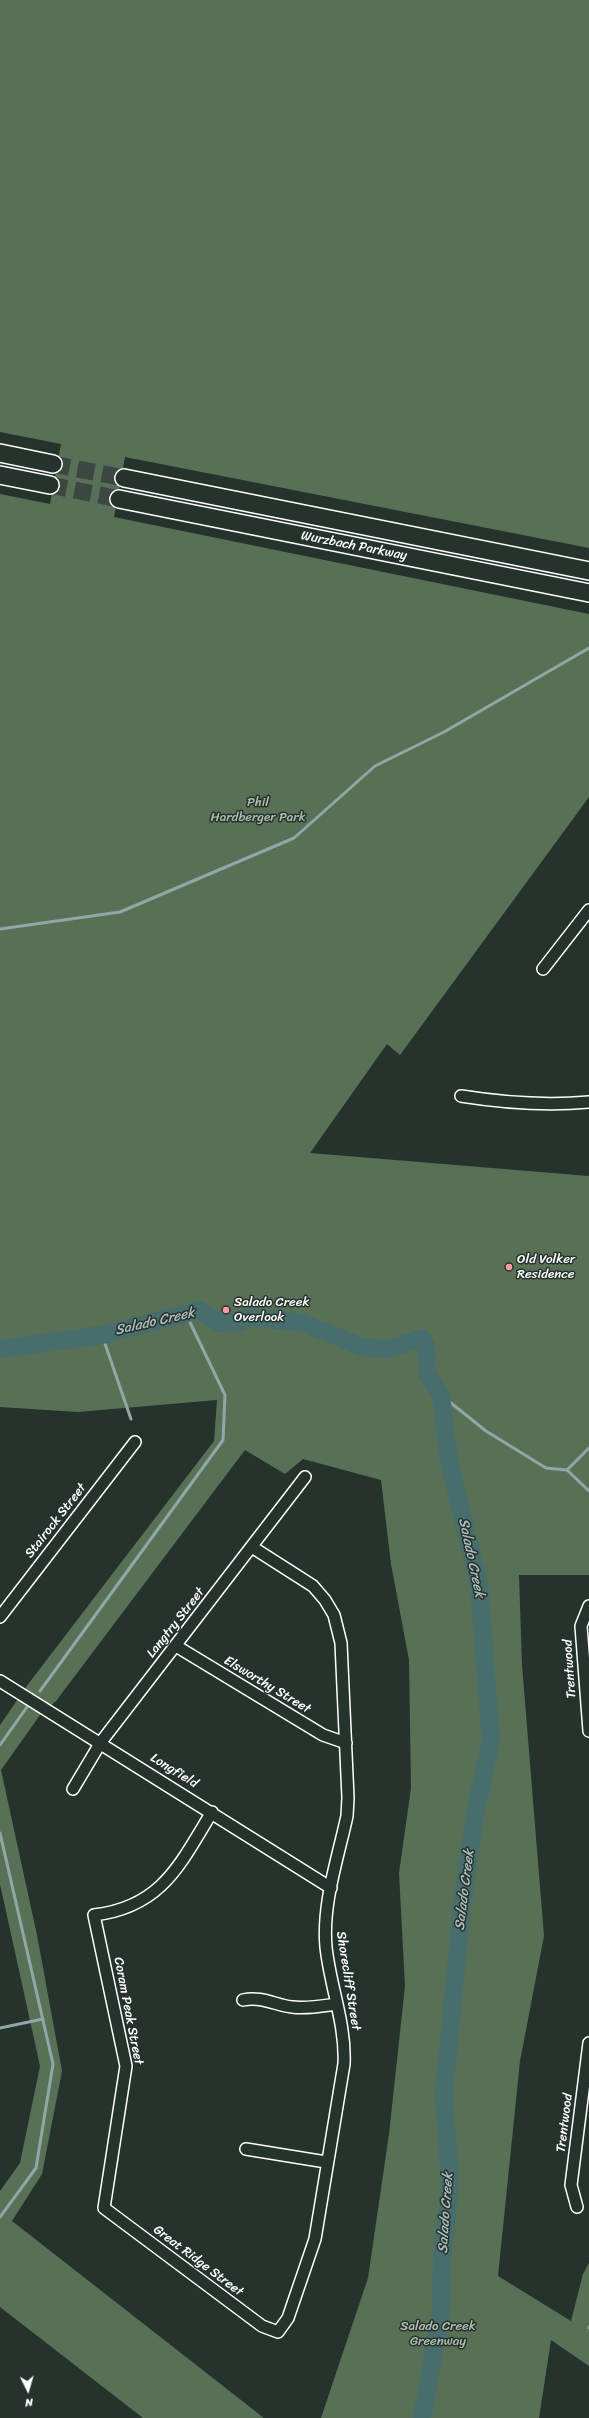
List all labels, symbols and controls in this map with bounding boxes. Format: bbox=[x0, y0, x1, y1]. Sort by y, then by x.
street label: Wurzbach Parkway bbox=[300, 528, 408, 564]
park label: Phil Hardberger Park bbox=[210, 795, 306, 826]
place label: Old Volker Residence bbox=[517, 1252, 575, 1283]
marker: Old Volker Residence bbox=[504, 1262, 514, 1272]
place label: Salado Creek Overlook bbox=[234, 1295, 309, 1326]
water label: Salado Creek bbox=[114, 1305, 196, 1339]
marker: Salado Creek Overlook bbox=[221, 1305, 231, 1315]
street label: Stairock Street bbox=[22, 1481, 90, 1561]
water label: Salado Creek bbox=[454, 1517, 488, 1599]
street label: Langtry Street bbox=[144, 1585, 208, 1661]
street label: Trentwood bbox=[560, 1639, 580, 1699]
street label: Elsworthy Street bbox=[221, 1653, 313, 1717]
street label: Longfield bbox=[147, 1750, 201, 1792]
water label: Salado Creek bbox=[452, 1849, 478, 1931]
street label: Shorecliff Street bbox=[332, 1930, 364, 2032]
street label: Coram Peak Street bbox=[110, 1956, 146, 2066]
street label: Trentwood bbox=[554, 2093, 576, 2153]
water label: Salado Creek bbox=[435, 2172, 457, 2254]
street label: Great Ridge Street bbox=[150, 2222, 246, 2300]
park label: Salado Creek Greenway bbox=[400, 2319, 476, 2350]
north arrow bbox=[8, 2370, 48, 2410]
text: N bbox=[24, 2393, 34, 2412]

